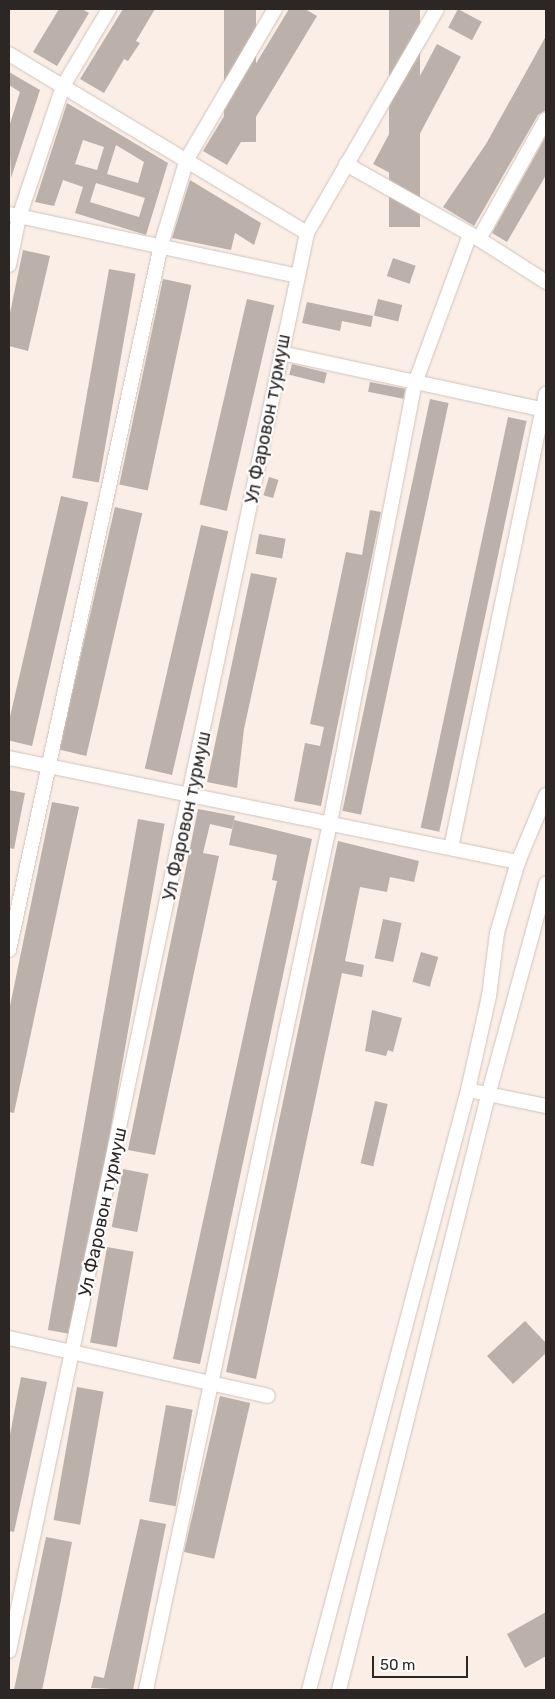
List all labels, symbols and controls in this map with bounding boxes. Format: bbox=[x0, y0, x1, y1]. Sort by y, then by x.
street label: Ул Фаровон турмуш bbox=[241, 332, 295, 506]
street label: Ул Фаровон турмуш bbox=[159, 729, 215, 903]
street label: Ул Фаровон турмуш bbox=[75, 1125, 131, 1299]
scale bar bbox=[375, 1646, 471, 1678]
text: 50 m bbox=[380, 1656, 415, 1674]

